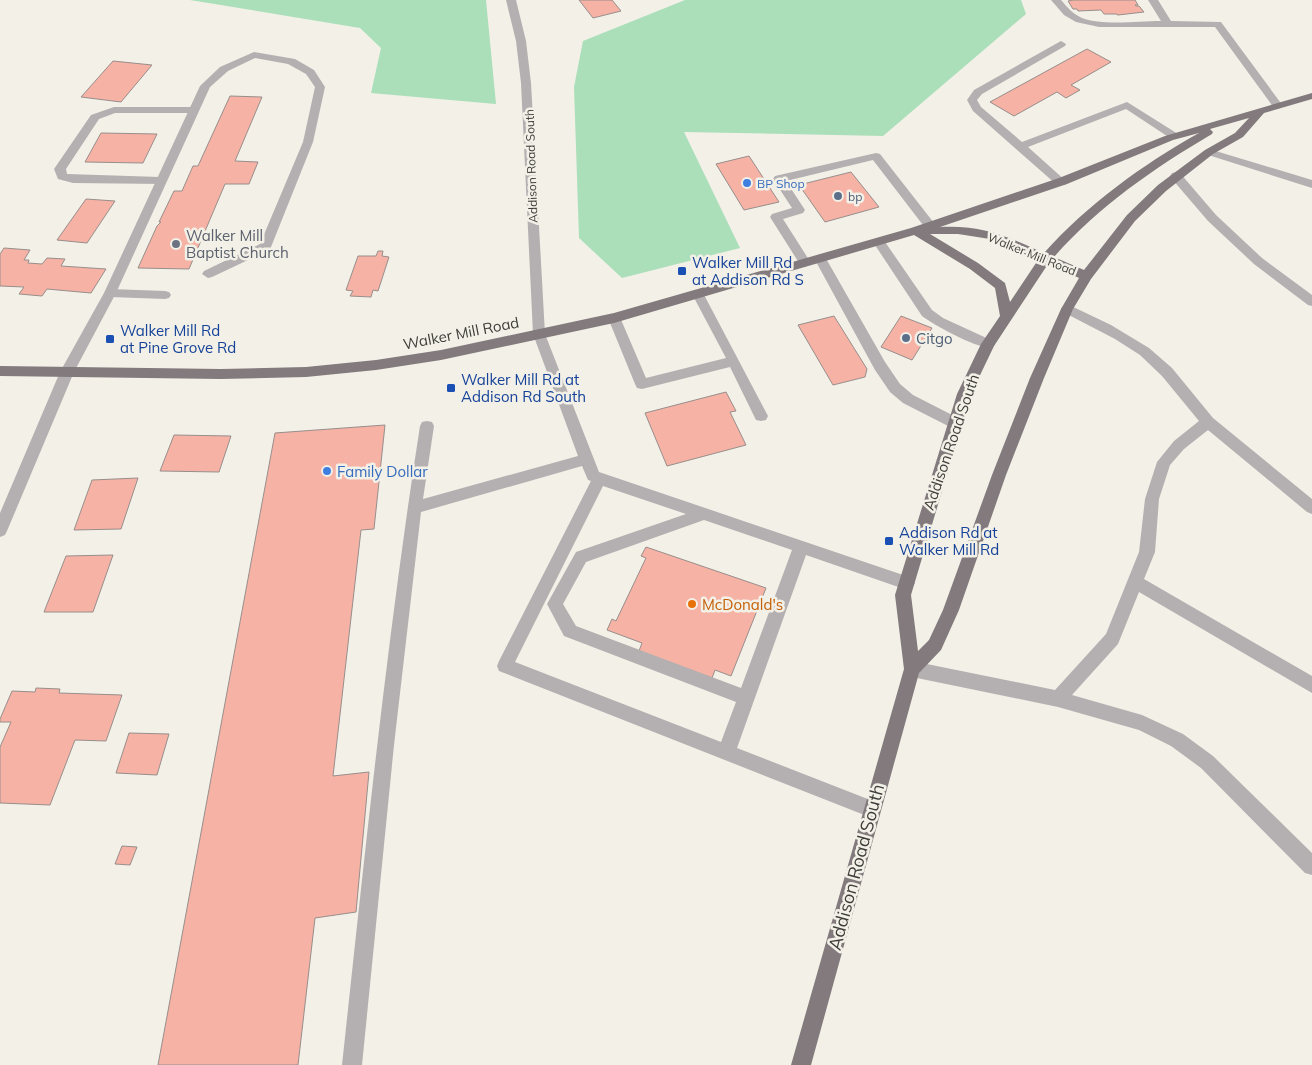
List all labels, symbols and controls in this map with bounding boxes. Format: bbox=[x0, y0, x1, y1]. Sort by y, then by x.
street label: Addison Road South bbox=[522, 109, 540, 223]
place label: BP Shop bbox=[757, 176, 805, 191]
marker: BP Shop bbox=[741, 177, 753, 189]
place label: bp bbox=[848, 189, 862, 204]
marker: bp bbox=[832, 190, 844, 202]
place label: Walker Mill Baptist Church bbox=[186, 226, 289, 262]
street label: Walker Mill Road bbox=[986, 229, 1078, 279]
marker: Walker Mill Baptist Church bbox=[170, 238, 182, 250]
place label: Walker Mill Rd at Addison Rd S bbox=[692, 253, 804, 289]
marker: Walker Mill Rd at Addison Rd S bbox=[676, 265, 688, 277]
street label: Walker Mill Road bbox=[401, 312, 521, 354]
place label: Walker Mill Rd at Pine Grove Rd bbox=[120, 321, 236, 357]
place label: Citgo bbox=[916, 329, 953, 348]
marker: Citgo bbox=[900, 332, 912, 344]
marker: Walker Mill Rd at Pine Grove Rd bbox=[104, 333, 116, 345]
place label: Walker Mill Rd at Addison Rd South bbox=[461, 370, 586, 406]
street label: Addison Road South bbox=[919, 372, 983, 512]
marker: Walker Mill Rd at Addison Rd South bbox=[445, 382, 457, 394]
place label: Family Dollar bbox=[337, 462, 428, 481]
marker: Family Dollar bbox=[321, 465, 333, 477]
place label: Addison Rd at Walker Mill Rd bbox=[899, 523, 999, 559]
marker: Addison Rd at Walker Mill Rd bbox=[883, 535, 895, 547]
place label: McDonald's bbox=[702, 595, 783, 614]
marker: McDonald's bbox=[686, 598, 698, 610]
street label: Addison Road South bbox=[823, 781, 889, 953]

